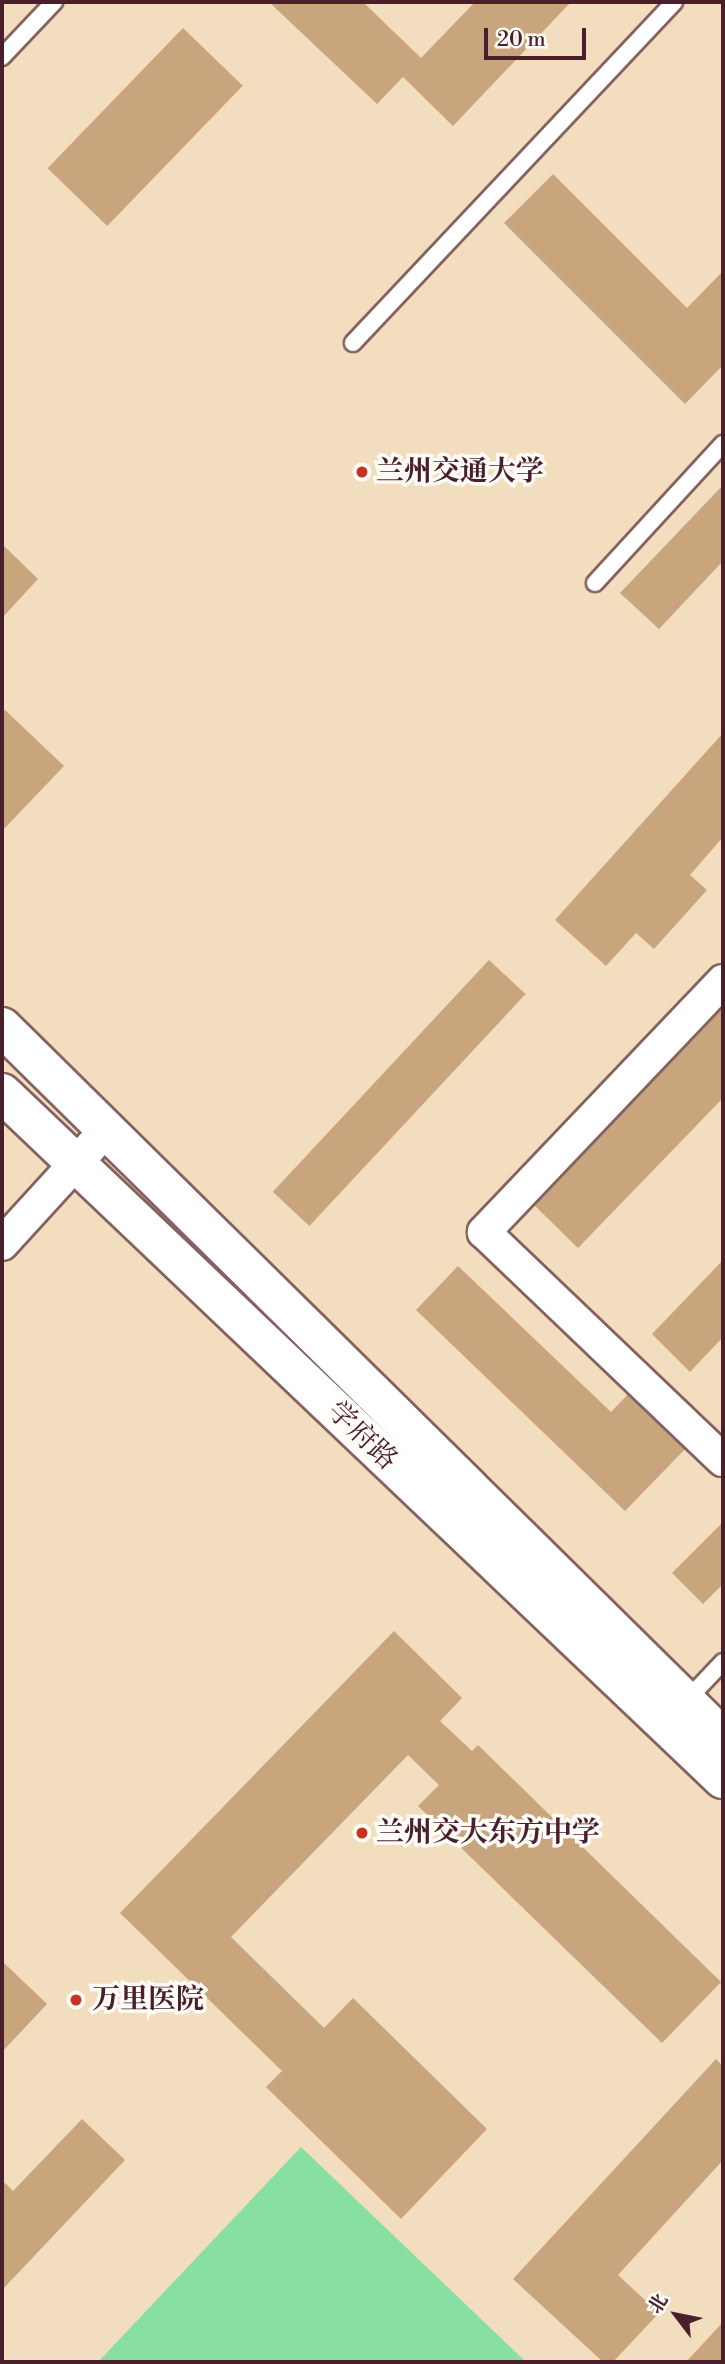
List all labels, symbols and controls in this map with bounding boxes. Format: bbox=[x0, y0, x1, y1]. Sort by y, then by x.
scale bar bbox=[487, 14, 588, 58]
text: 20 m bbox=[497, 27, 546, 53]
place label: 兰州交通大学 bbox=[376, 455, 544, 489]
marker: 兰州交通大学 bbox=[354, 464, 370, 480]
street label: 学府路 bbox=[320, 1395, 404, 1477]
place label: 兰州交大东方中学 bbox=[376, 1816, 600, 1850]
marker: 兰州交大东方中学 bbox=[354, 1825, 370, 1841]
place label: 万里医院 bbox=[92, 1983, 204, 2017]
marker: 万里医院 bbox=[66, 1990, 86, 2010]
north arrow bbox=[641, 2280, 711, 2350]
text: 北 bbox=[643, 2289, 673, 2318]

